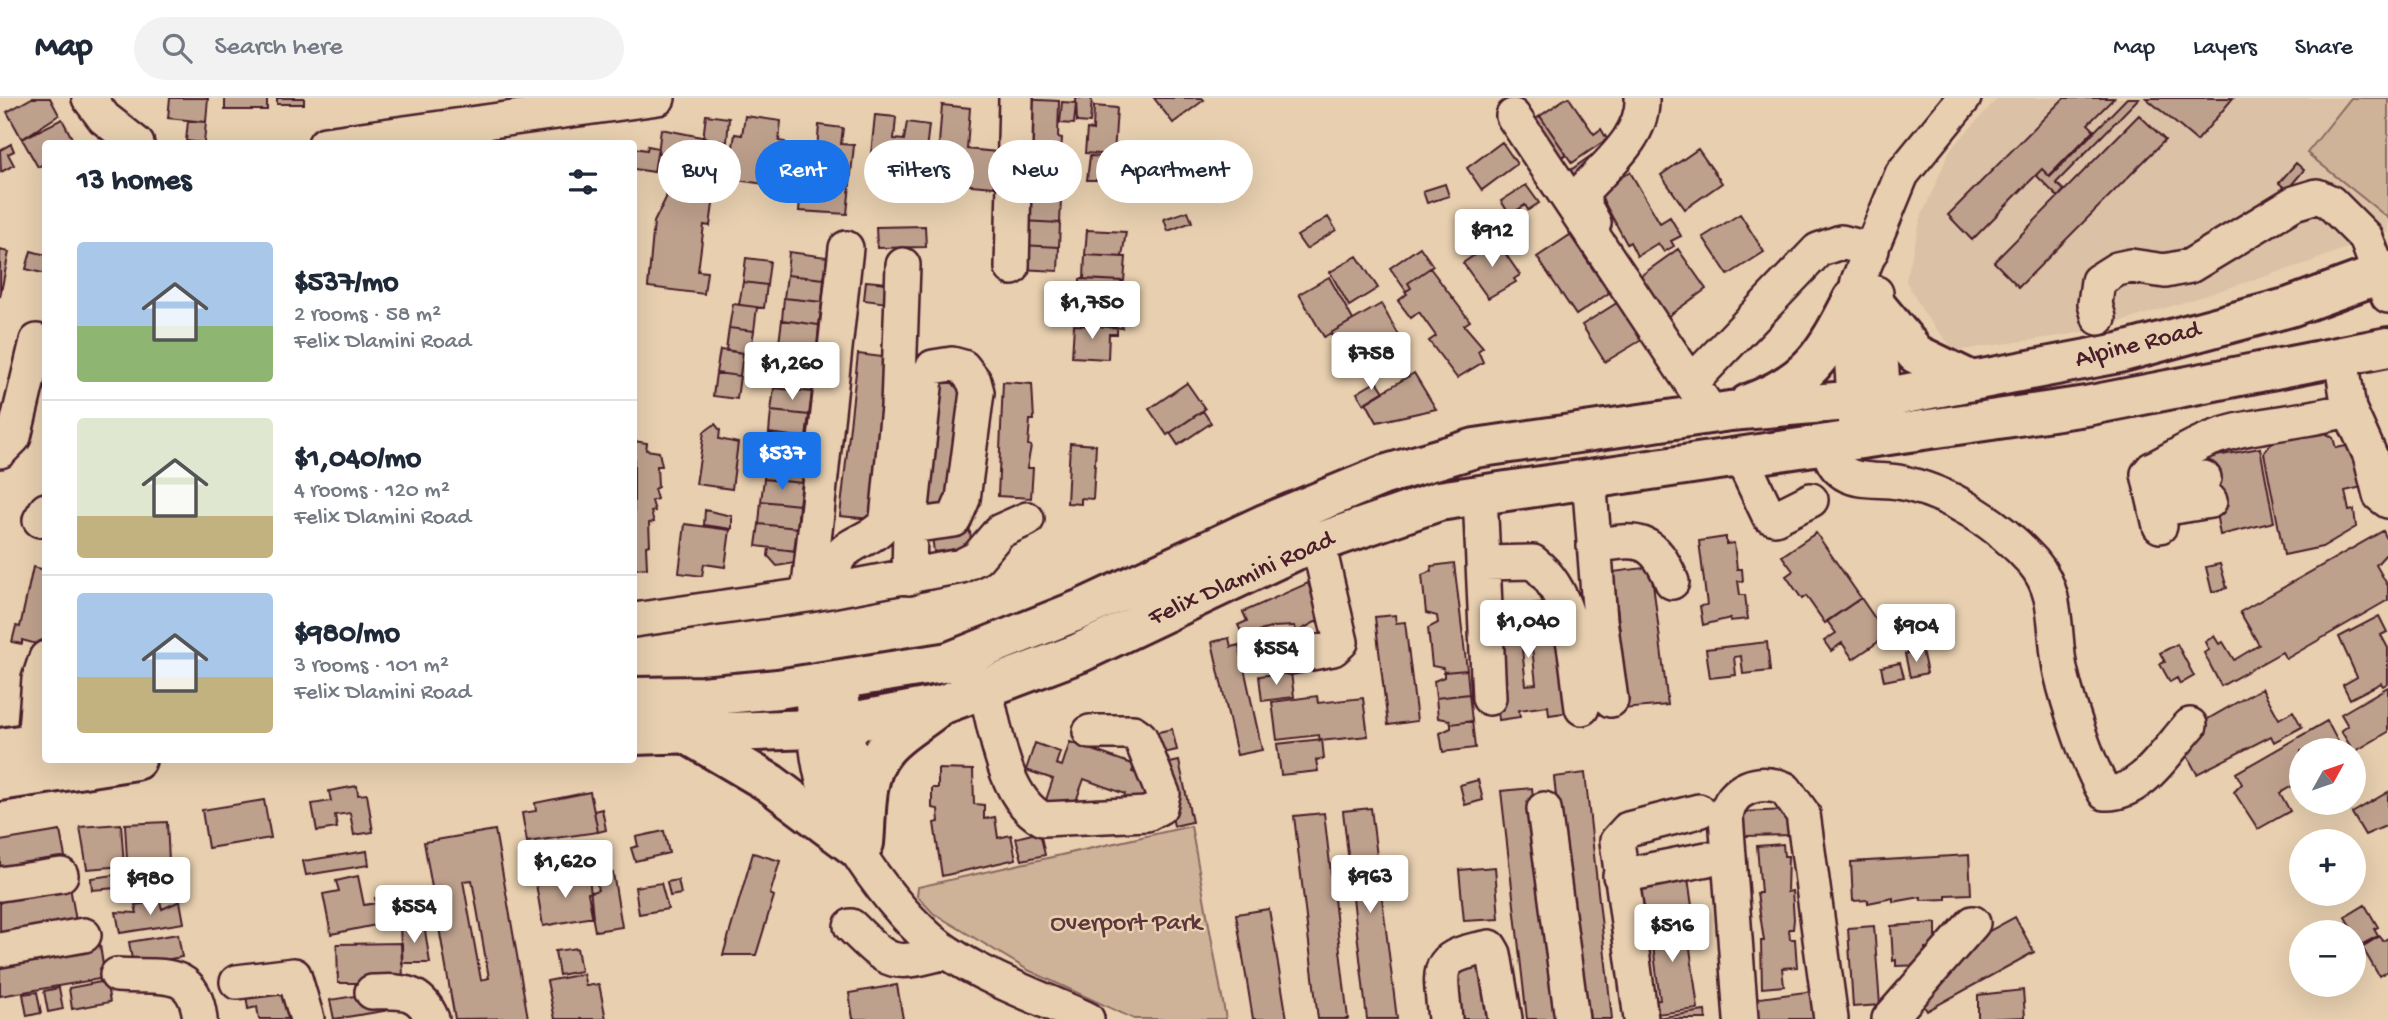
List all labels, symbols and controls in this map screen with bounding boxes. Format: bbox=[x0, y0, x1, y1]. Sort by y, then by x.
search box bbox=[134, 17, 624, 80]
text: Map bbox=[35, 29, 92, 67]
icon: search bbox=[158, 29, 196, 67]
text: Search here bbox=[214, 33, 343, 64]
text: Map bbox=[2113, 34, 2155, 63]
text: Layers bbox=[2193, 34, 2257, 63]
text: Share bbox=[2295, 34, 2353, 63]
chip: Buy bbox=[658, 140, 741, 203]
chip: Rent bbox=[755, 140, 850, 203]
chip: Filters bbox=[864, 140, 974, 203]
chip: New bbox=[988, 140, 1082, 203]
chip: Apartment bbox=[1096, 140, 1253, 203]
icon: filters bbox=[564, 163, 602, 201]
text: 13 homes bbox=[77, 165, 191, 200]
pin: $912 bbox=[1451, 209, 1533, 269]
text: $912 bbox=[1471, 218, 1513, 245]
text: $537/mo bbox=[294, 267, 399, 302]
icon: home bbox=[133, 270, 217, 354]
pin: $1,750 bbox=[1035, 282, 1149, 341]
text: $1,750 bbox=[1060, 290, 1124, 317]
text: 2 rooms · 58 m² bbox=[294, 302, 441, 329]
street label: Alpine Road bbox=[2072, 315, 2206, 377]
text: Felix Dlamini Road bbox=[294, 329, 471, 356]
pin: $758 bbox=[1330, 332, 1412, 392]
text: $758 bbox=[1348, 341, 1395, 368]
pin: $1,260 bbox=[735, 342, 849, 402]
text: $1,260 bbox=[761, 351, 823, 378]
pin: $537 bbox=[741, 432, 823, 492]
text: $537 bbox=[759, 441, 805, 468]
text: $1,040/mo bbox=[294, 443, 421, 478]
icon: home bbox=[133, 446, 217, 530]
text: 4 rooms · 120 m² bbox=[294, 478, 450, 505]
text: Felix Dlamini Road bbox=[294, 505, 471, 532]
street label: Felix Dlamini Road bbox=[1143, 524, 1341, 635]
pin: $1,040 bbox=[1471, 601, 1585, 660]
pin: $904 bbox=[1875, 604, 1957, 664]
text: $1,040 bbox=[1496, 609, 1560, 636]
text: $904 bbox=[1893, 613, 1939, 640]
text: $980/mo bbox=[294, 618, 400, 653]
icon: home bbox=[133, 621, 217, 705]
pin: $554 bbox=[1235, 628, 1317, 687]
text: $554 bbox=[1253, 636, 1299, 663]
text: 3 rooms · 101 m² bbox=[294, 653, 449, 680]
text: Felix Dlamini Road bbox=[294, 680, 471, 707]
north arrow bbox=[2289, 738, 2366, 816]
map controls bbox=[2289, 738, 2366, 997]
button: + bbox=[2289, 829, 2366, 906]
pin: $1,620 bbox=[508, 840, 622, 900]
text: $1,620 bbox=[534, 849, 596, 876]
pin: $963 bbox=[1329, 856, 1411, 915]
pin: $980 bbox=[109, 858, 191, 917]
text: $963 bbox=[1347, 864, 1393, 891]
text: $980 bbox=[126, 866, 174, 893]
pin: $554 bbox=[373, 886, 455, 945]
text: $554 bbox=[391, 894, 437, 921]
pin: $516 bbox=[1631, 904, 1713, 964]
park label: Overport Park bbox=[1050, 909, 1204, 940]
text: $516 bbox=[1650, 913, 1694, 940]
button: − bbox=[2289, 920, 2366, 997]

